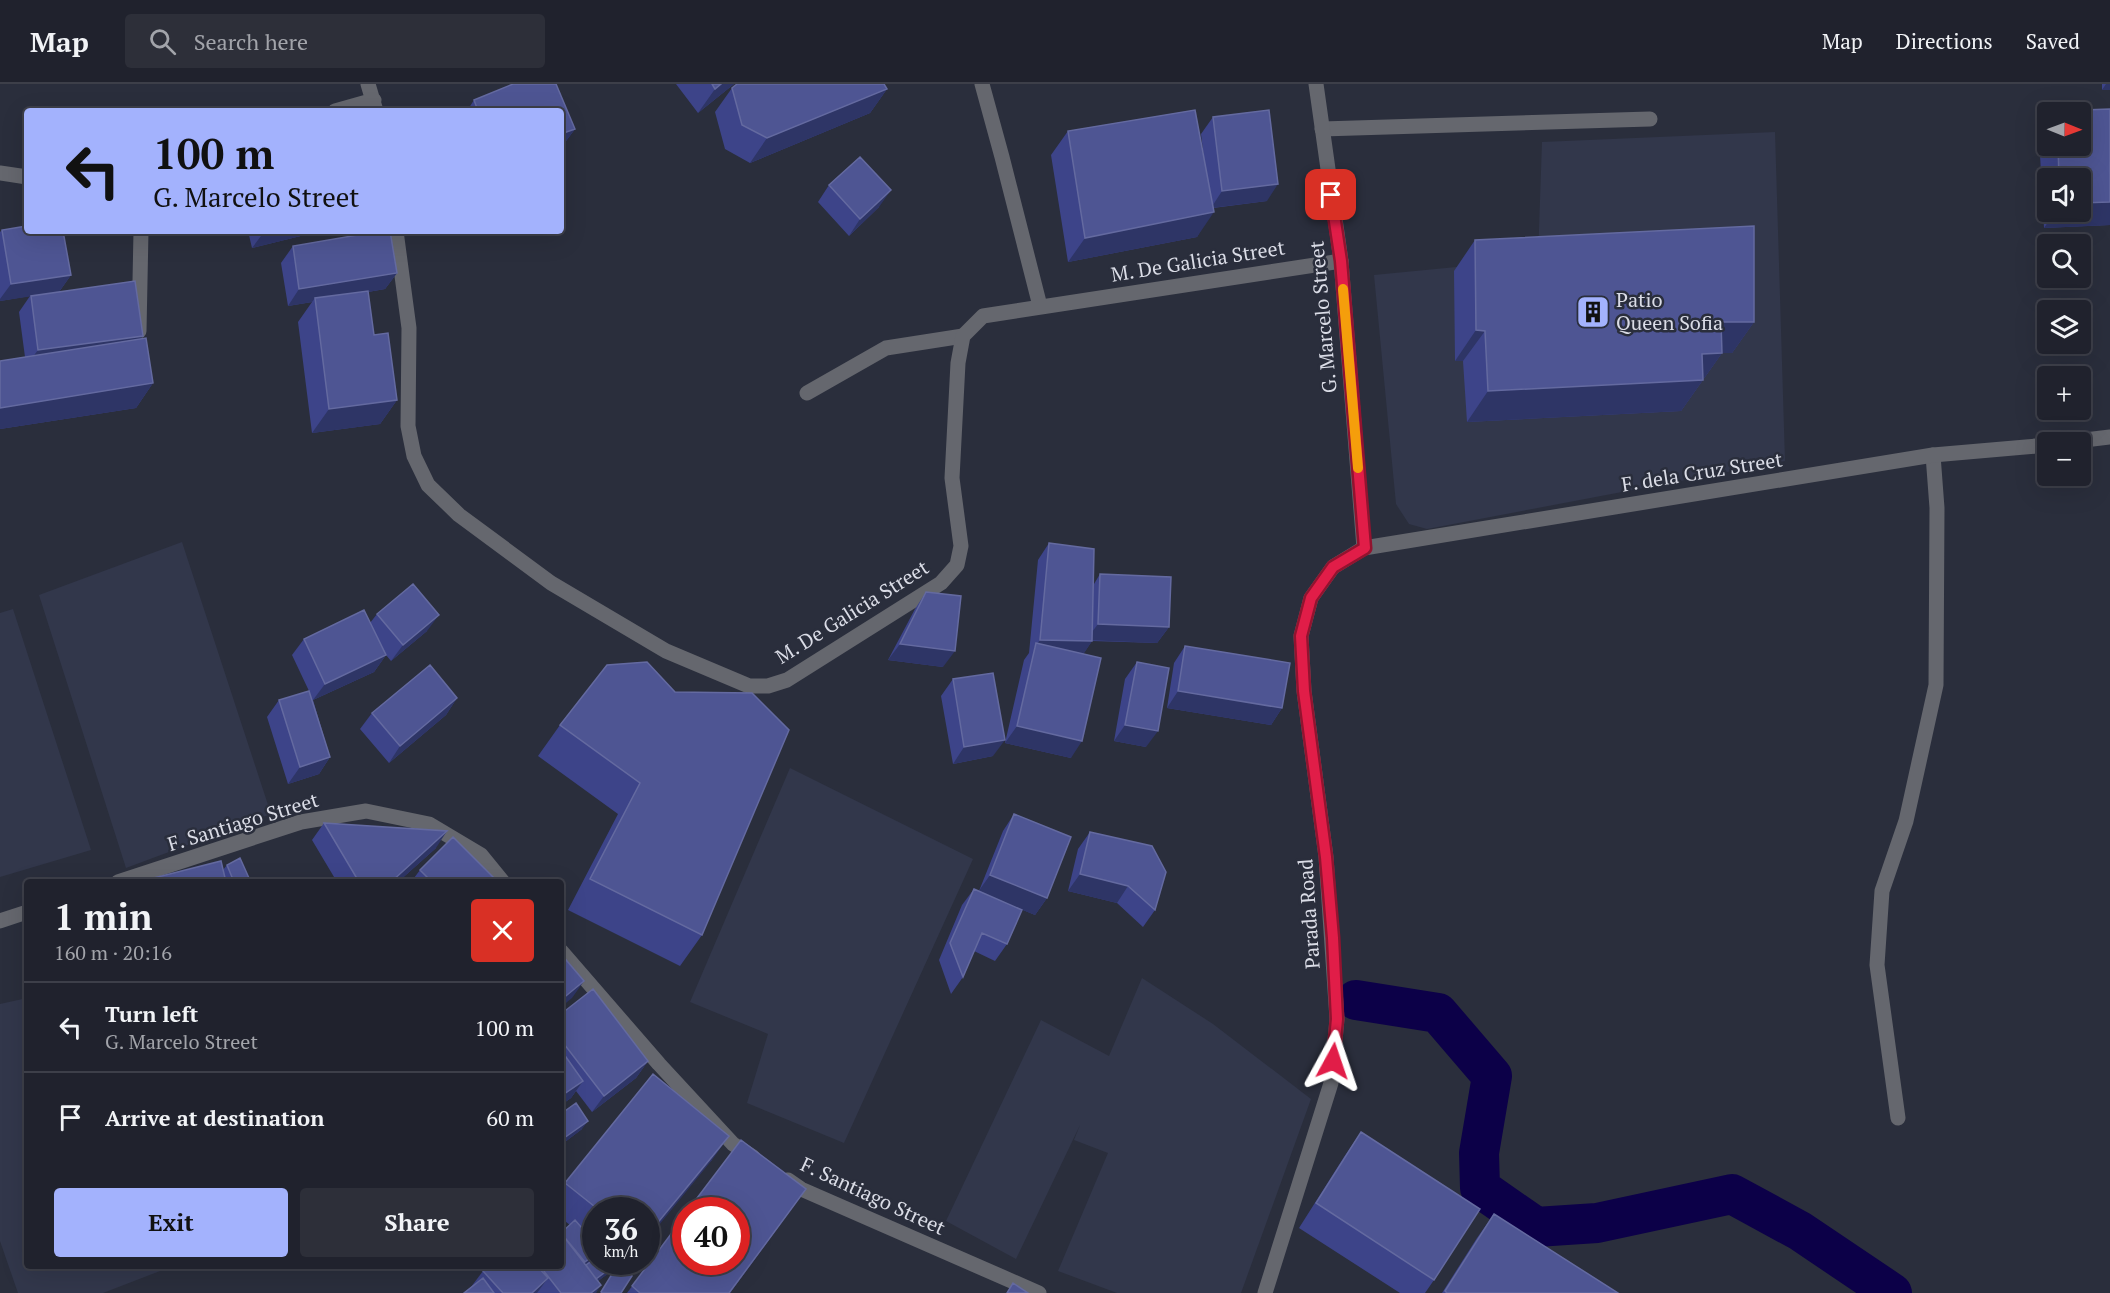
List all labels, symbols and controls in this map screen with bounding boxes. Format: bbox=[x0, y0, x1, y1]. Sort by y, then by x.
search box bbox=[125, 14, 545, 68]
text: Map bbox=[30, 23, 89, 60]
icon: search bbox=[146, 25, 179, 58]
text: Search here bbox=[194, 27, 308, 56]
text: Map bbox=[1822, 27, 1863, 55]
text: Directions bbox=[1896, 27, 1993, 55]
text: Saved bbox=[2026, 27, 2080, 55]
north arrow bbox=[2037, 102, 2091, 156]
map controls bbox=[2037, 102, 2091, 486]
text: 100 m bbox=[153, 125, 274, 181]
icon: left bbox=[54, 132, 132, 210]
button: sound bbox=[2037, 168, 2091, 222]
pin bbox=[1305, 169, 1356, 220]
icon: arrive bbox=[1314, 178, 1347, 211]
text: G. Marcelo Street bbox=[153, 179, 359, 215]
street label: M. De Galicia Street bbox=[1109, 233, 1287, 288]
button: search bbox=[2037, 234, 2091, 288]
street label: G. Marcelo Street bbox=[1302, 239, 1343, 394]
place label: Patio Queen Sofia bbox=[1616, 286, 1723, 336]
building icon: Patio Queen Sofia bbox=[1575, 294, 1611, 330]
button: layers bbox=[2037, 300, 2091, 354]
button: + bbox=[2037, 366, 2091, 420]
button: − bbox=[2037, 432, 2091, 486]
street label: F. dela Cruz Street bbox=[1619, 445, 1785, 498]
street label: M. De Galicia Street bbox=[770, 553, 934, 670]
street label: F. Santiago Street bbox=[164, 786, 322, 857]
street label: Parada Road bbox=[1291, 858, 1326, 970]
text: 1 min bbox=[54, 893, 152, 940]
button: close bbox=[471, 899, 534, 962]
text: 160 m · 20:16 bbox=[54, 939, 172, 966]
text: Turn left bbox=[105, 999, 198, 1028]
icon: left bbox=[54, 1011, 87, 1044]
text: 100 m bbox=[474, 1013, 534, 1042]
text: G. Marcelo Street bbox=[105, 1028, 258, 1055]
position arrow bbox=[1301, 1029, 1365, 1093]
icon: arrive bbox=[54, 1101, 87, 1134]
text: Arrive at destination bbox=[105, 1103, 324, 1132]
text: 60 m bbox=[486, 1103, 534, 1132]
street label: F. Santiago Street bbox=[797, 1150, 950, 1241]
button: Exit bbox=[54, 1188, 288, 1257]
button: Share bbox=[300, 1188, 534, 1257]
speed limit sign: 40 bbox=[672, 1197, 750, 1275]
text: 36 bbox=[604, 1209, 638, 1249]
text: km/h bbox=[604, 1241, 638, 1261]

